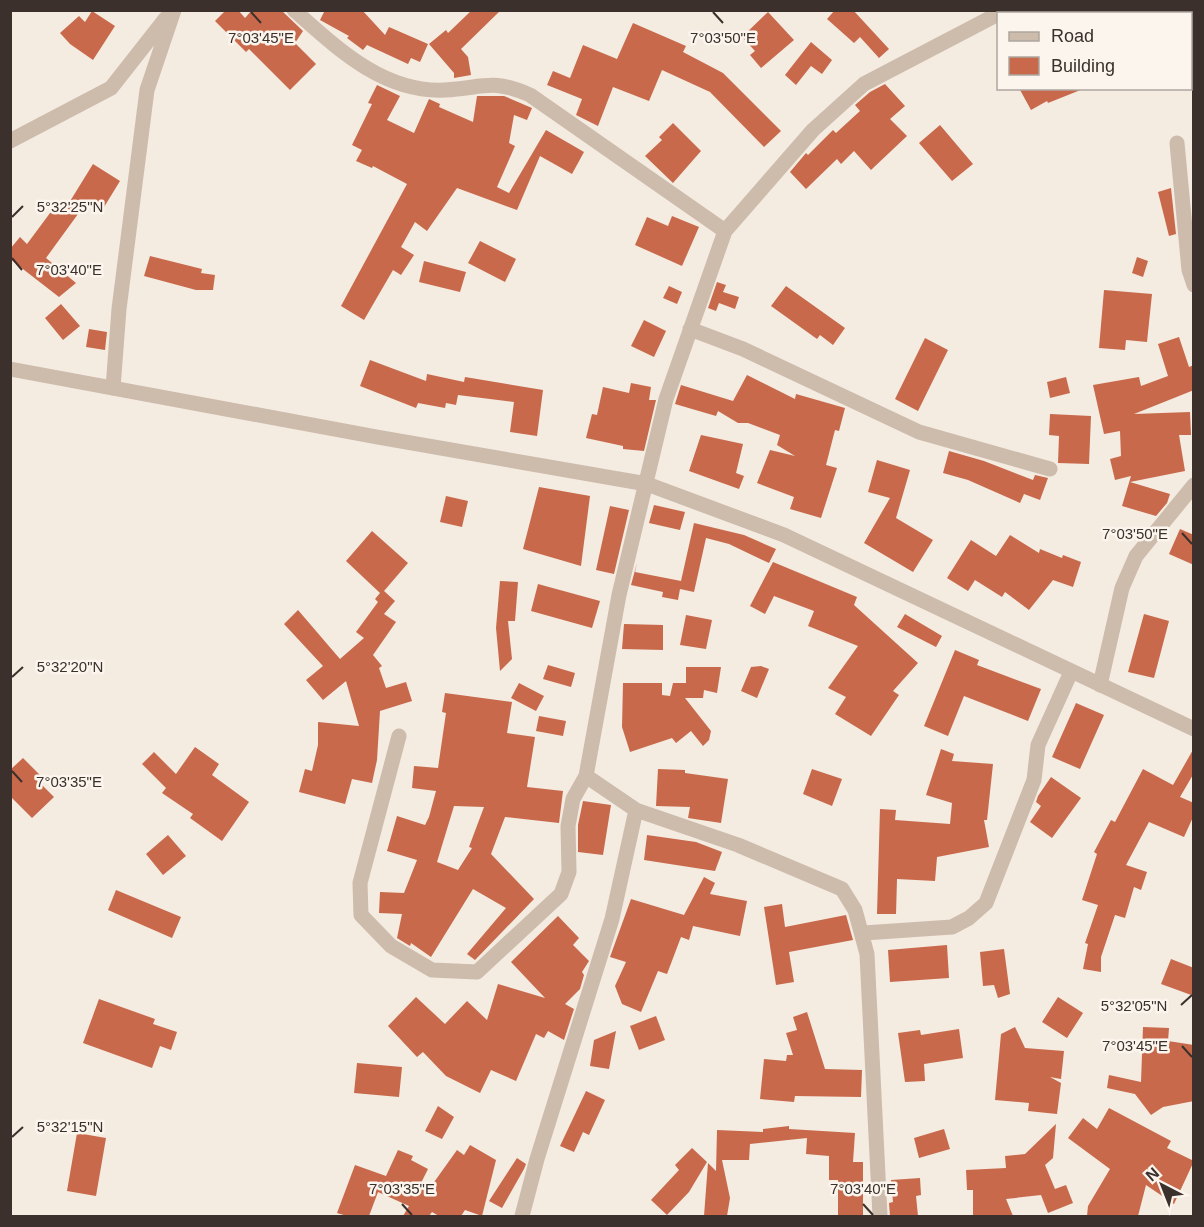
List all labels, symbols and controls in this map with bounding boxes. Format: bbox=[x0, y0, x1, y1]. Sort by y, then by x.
legend bbox=[997, 12, 1192, 90]
text: Road bbox=[1051, 26, 1094, 46]
text: 7°03'45"E bbox=[228, 29, 294, 46]
text: 7°03'50"E bbox=[690, 29, 756, 46]
text: Building bbox=[1051, 56, 1115, 76]
text: 5°32'25"N bbox=[37, 198, 103, 215]
text: 7°03'40"E bbox=[36, 261, 102, 278]
text: 7°03'50"E bbox=[1102, 525, 1168, 542]
text: 5°32'20"N bbox=[37, 658, 103, 675]
text: 7°03'35"E bbox=[36, 773, 102, 790]
text: 5°32'05"N bbox=[1101, 997, 1167, 1014]
text: 7°03'45"E bbox=[1102, 1037, 1168, 1054]
text: 5°32'15"N bbox=[37, 1118, 103, 1135]
north arrow bbox=[1132, 1155, 1192, 1215]
text: N bbox=[1142, 1164, 1162, 1184]
text: 7°03'35"E bbox=[369, 1180, 435, 1197]
text: 7°03'40"E bbox=[830, 1180, 896, 1197]

